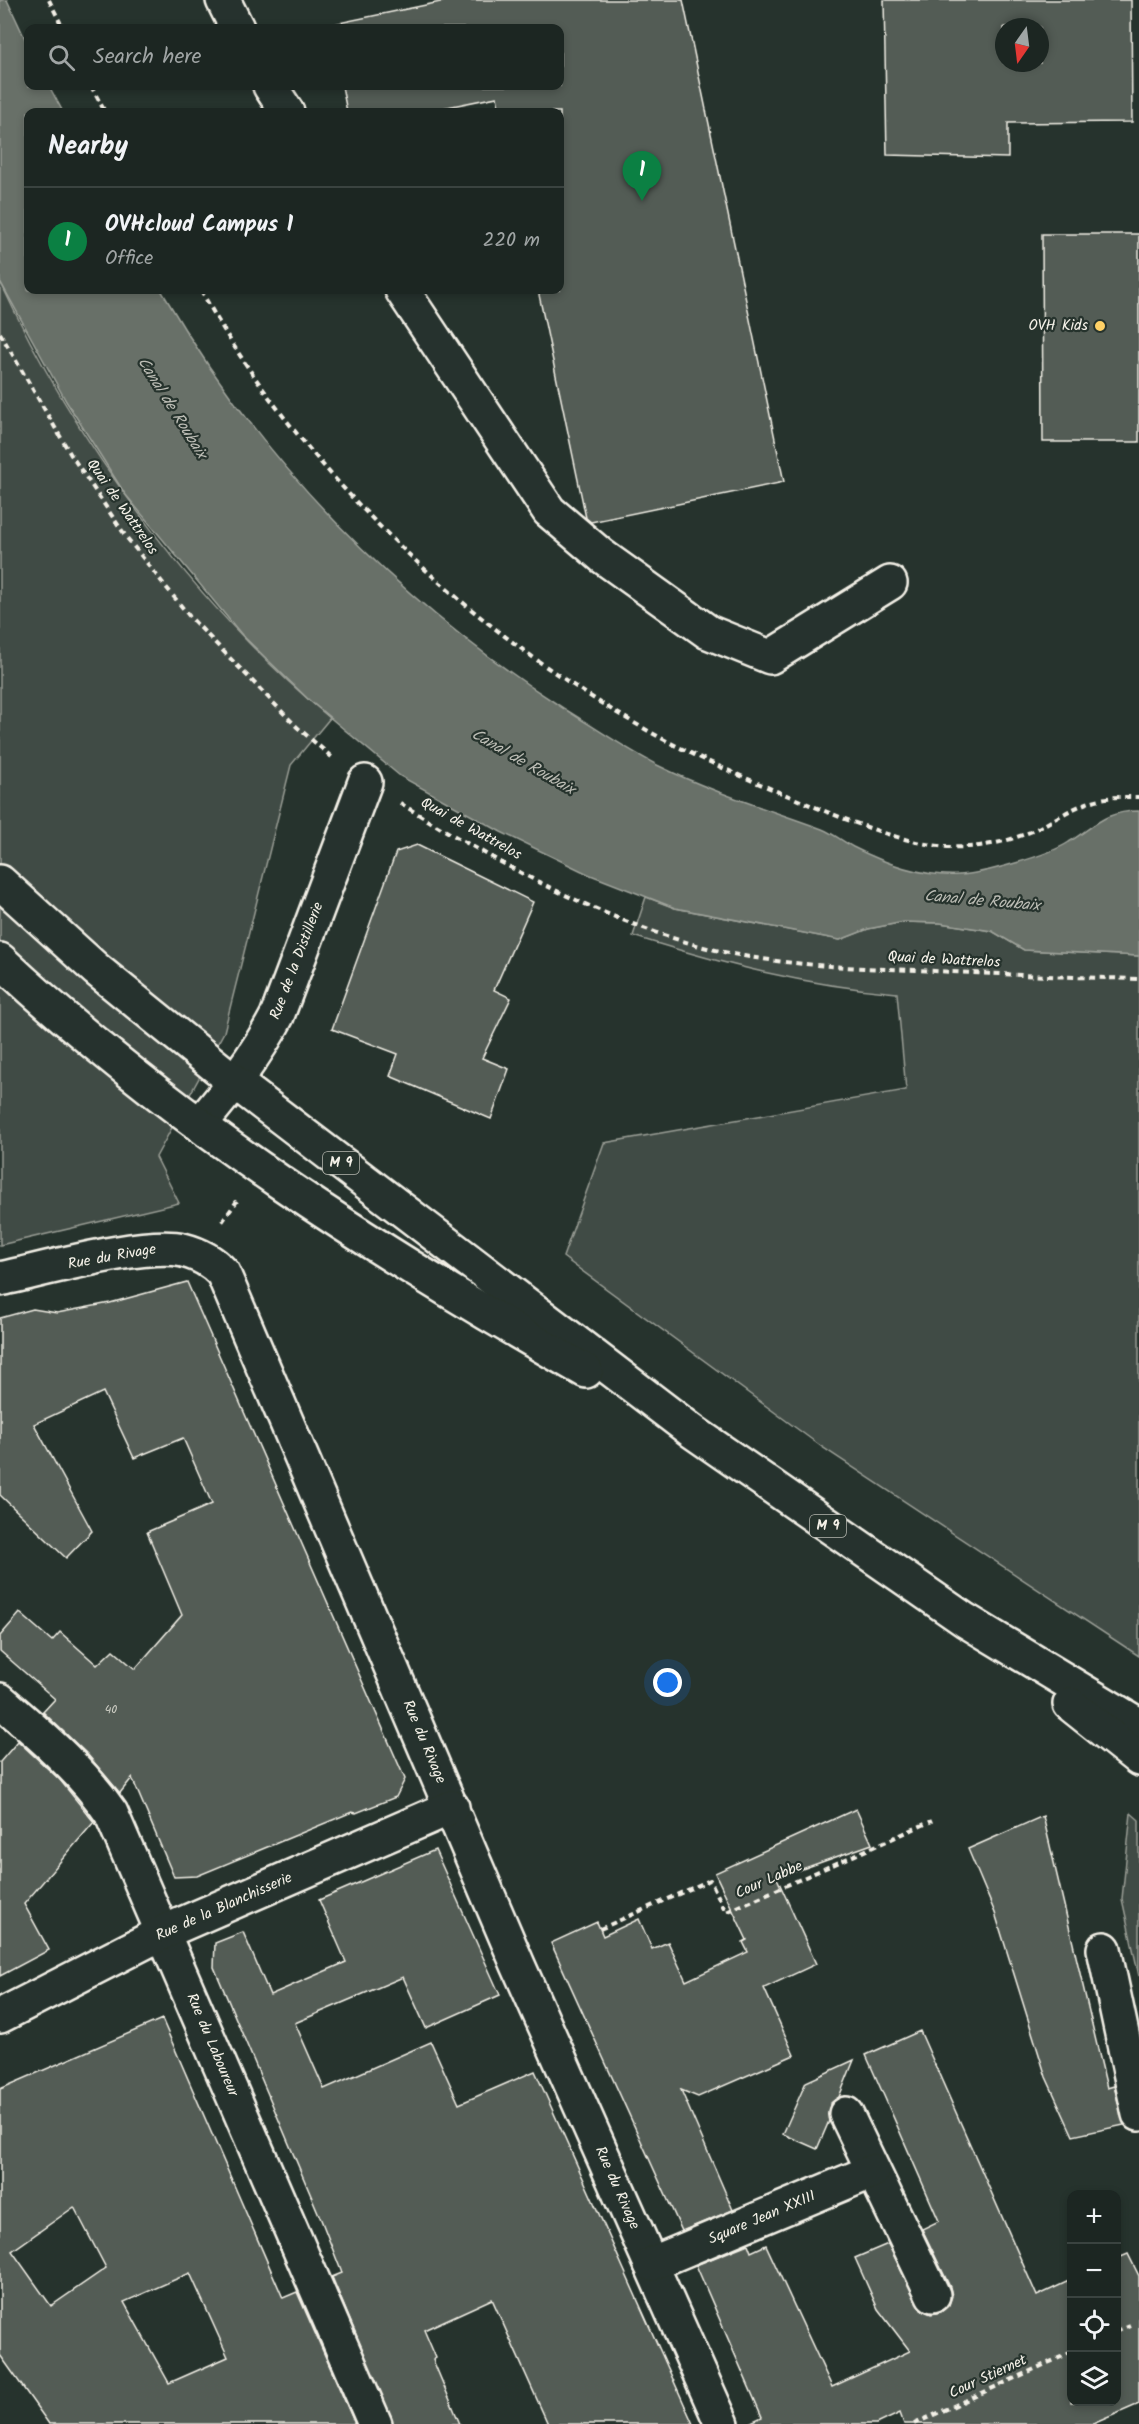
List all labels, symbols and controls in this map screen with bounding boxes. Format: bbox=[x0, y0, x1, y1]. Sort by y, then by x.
north arrow bbox=[995, 18, 1049, 72]
search box bbox=[24, 24, 564, 90]
text: Search here bbox=[93, 40, 201, 75]
icon: search bbox=[45, 41, 78, 74]
text: Nearby bbox=[48, 126, 128, 168]
pin: 1 bbox=[622, 152, 662, 201]
text: OVHcloud Campus 1 bbox=[105, 208, 293, 243]
text: 1 bbox=[64, 225, 71, 257]
text: 220 m bbox=[483, 225, 540, 257]
text: Office bbox=[105, 243, 153, 275]
place label: OVH Kids bbox=[1028, 314, 1089, 338]
marker: OVH Kids bbox=[1093, 319, 1107, 333]
water label: Canal de Roubaix bbox=[131, 352, 214, 466]
street label: Quai de Wattrelos bbox=[80, 454, 164, 561]
water label: Canal de Roubaix bbox=[467, 722, 581, 803]
street label: Quai de Wattrelos bbox=[416, 791, 527, 867]
water label: Canal de Roubaix bbox=[923, 883, 1043, 919]
street label: Rue de la Distillerie bbox=[264, 899, 331, 1023]
street label: Quai de Wattrelos bbox=[887, 945, 1001, 975]
road number: M 9 bbox=[323, 1152, 359, 1174]
street label: Rue du Rivage bbox=[66, 1237, 158, 1277]
road number: M 9 bbox=[810, 1515, 846, 1537]
your location bbox=[653, 1668, 682, 1697]
street label: Rue du Rivage bbox=[396, 1696, 453, 1788]
house number: 40 bbox=[105, 1700, 117, 1719]
street label: Cour Labbe bbox=[731, 1854, 807, 1906]
street label: Rue de la Blanchisserie bbox=[152, 1866, 296, 1948]
street label: Rue du Laboureur bbox=[179, 1989, 245, 2101]
street label: Rue du Rivage bbox=[588, 2142, 646, 2234]
street label: Square Jean XXIII bbox=[705, 2184, 820, 2251]
map controls bbox=[1067, 2190, 1121, 2406]
button: + bbox=[1067, 2190, 1121, 2244]
button: − bbox=[1067, 2244, 1121, 2298]
button: locate bbox=[1067, 2298, 1121, 2352]
street label: Cour Stiernet bbox=[945, 2348, 1031, 2406]
button: layers bbox=[1067, 2352, 1121, 2406]

